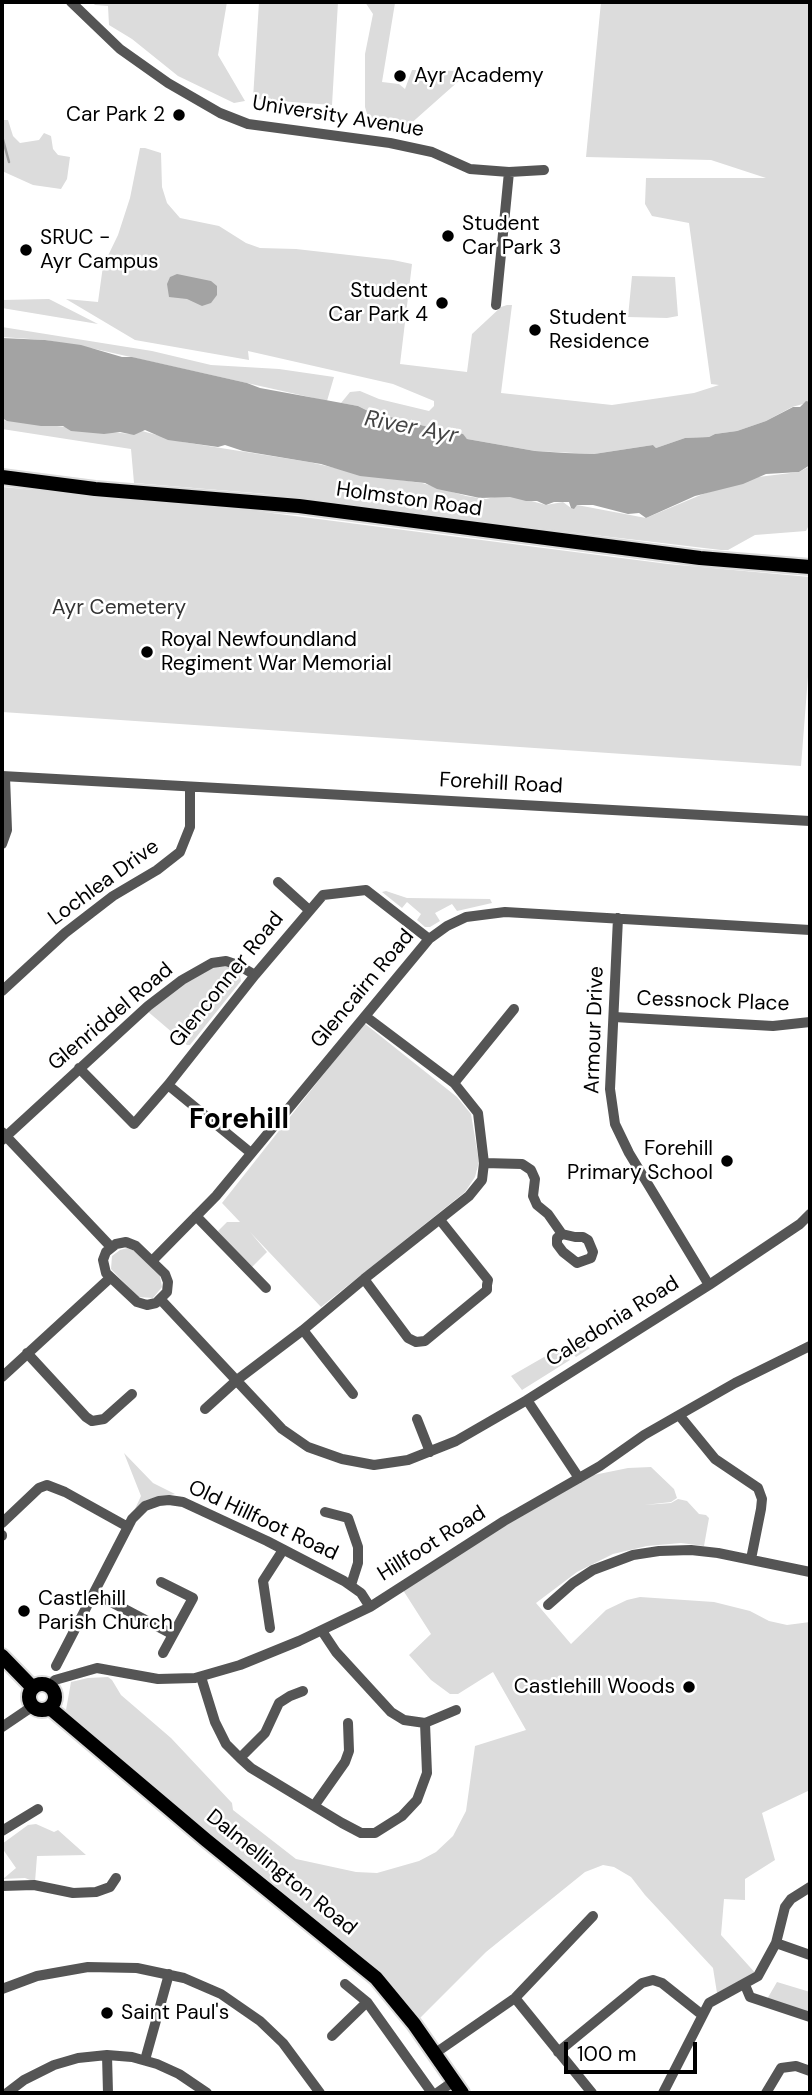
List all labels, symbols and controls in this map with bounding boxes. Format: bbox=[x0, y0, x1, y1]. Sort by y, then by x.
place label: Ayr Academy bbox=[414, 63, 544, 89]
marker: Ayr Academy bbox=[392, 68, 408, 84]
street label: University Avenue bbox=[250, 91, 426, 143]
place label: Car Park 2 bbox=[66, 102, 165, 128]
marker: Car Park 2 bbox=[171, 107, 187, 123]
place label: Student Car Park 3 bbox=[462, 211, 561, 261]
place label: SRUC - Ayr Campus bbox=[40, 225, 159, 275]
marker: Student Car Park 3 bbox=[440, 228, 456, 244]
marker: SRUC - Ayr Campus bbox=[18, 242, 34, 258]
place label: Student Car Park 4 bbox=[328, 278, 428, 328]
marker: Student Car Park 4 bbox=[434, 295, 450, 311]
place label: Student Residence bbox=[549, 305, 649, 355]
marker: Student Residence bbox=[527, 322, 543, 338]
water label: River Ayr bbox=[362, 405, 460, 451]
street label: Holmston Road bbox=[334, 477, 484, 523]
park label: Ayr Cemetery bbox=[52, 595, 186, 621]
place label: Royal Newfoundland Regiment War Memorial bbox=[161, 627, 392, 677]
marker: Royal Newfoundland Regiment War Memorial bbox=[139, 644, 155, 660]
street label: Forehill Road bbox=[439, 768, 563, 800]
street label: Lochlea Drive bbox=[44, 834, 164, 932]
street label: Glenconner Road bbox=[165, 907, 289, 1053]
street label: Glencairn Road bbox=[306, 924, 420, 1054]
street label: Glenriddel Road bbox=[44, 958, 178, 1076]
street label: Armour Drive bbox=[580, 966, 610, 1094]
street label: Cessnock Place bbox=[636, 987, 790, 1017]
district label: Forehill bbox=[189, 1104, 289, 1138]
place label: Forehill Primary School bbox=[567, 1136, 713, 1186]
marker: Forehill Primary School bbox=[719, 1153, 735, 1169]
street label: Caledonia Road bbox=[542, 1271, 684, 1373]
street label: Old Hillfoot Road bbox=[184, 1475, 342, 1567]
street label: Hillfoot Road bbox=[373, 1501, 491, 1587]
place label: Castlehill Parish Church bbox=[38, 1586, 173, 1636]
marker: Castlehill Parish Church bbox=[16, 1603, 32, 1619]
place label: Castlehill Woods bbox=[514, 1674, 675, 1700]
marker: Castlehill Woods bbox=[681, 1679, 697, 1695]
street label: Dalmellington Road bbox=[201, 1805, 361, 1941]
place label: Saint Paul's bbox=[121, 2000, 229, 2026]
marker: Saint Paul's bbox=[99, 2005, 115, 2021]
scale bar bbox=[567, 2028, 700, 2072]
text: 100 m bbox=[577, 2040, 637, 2068]

